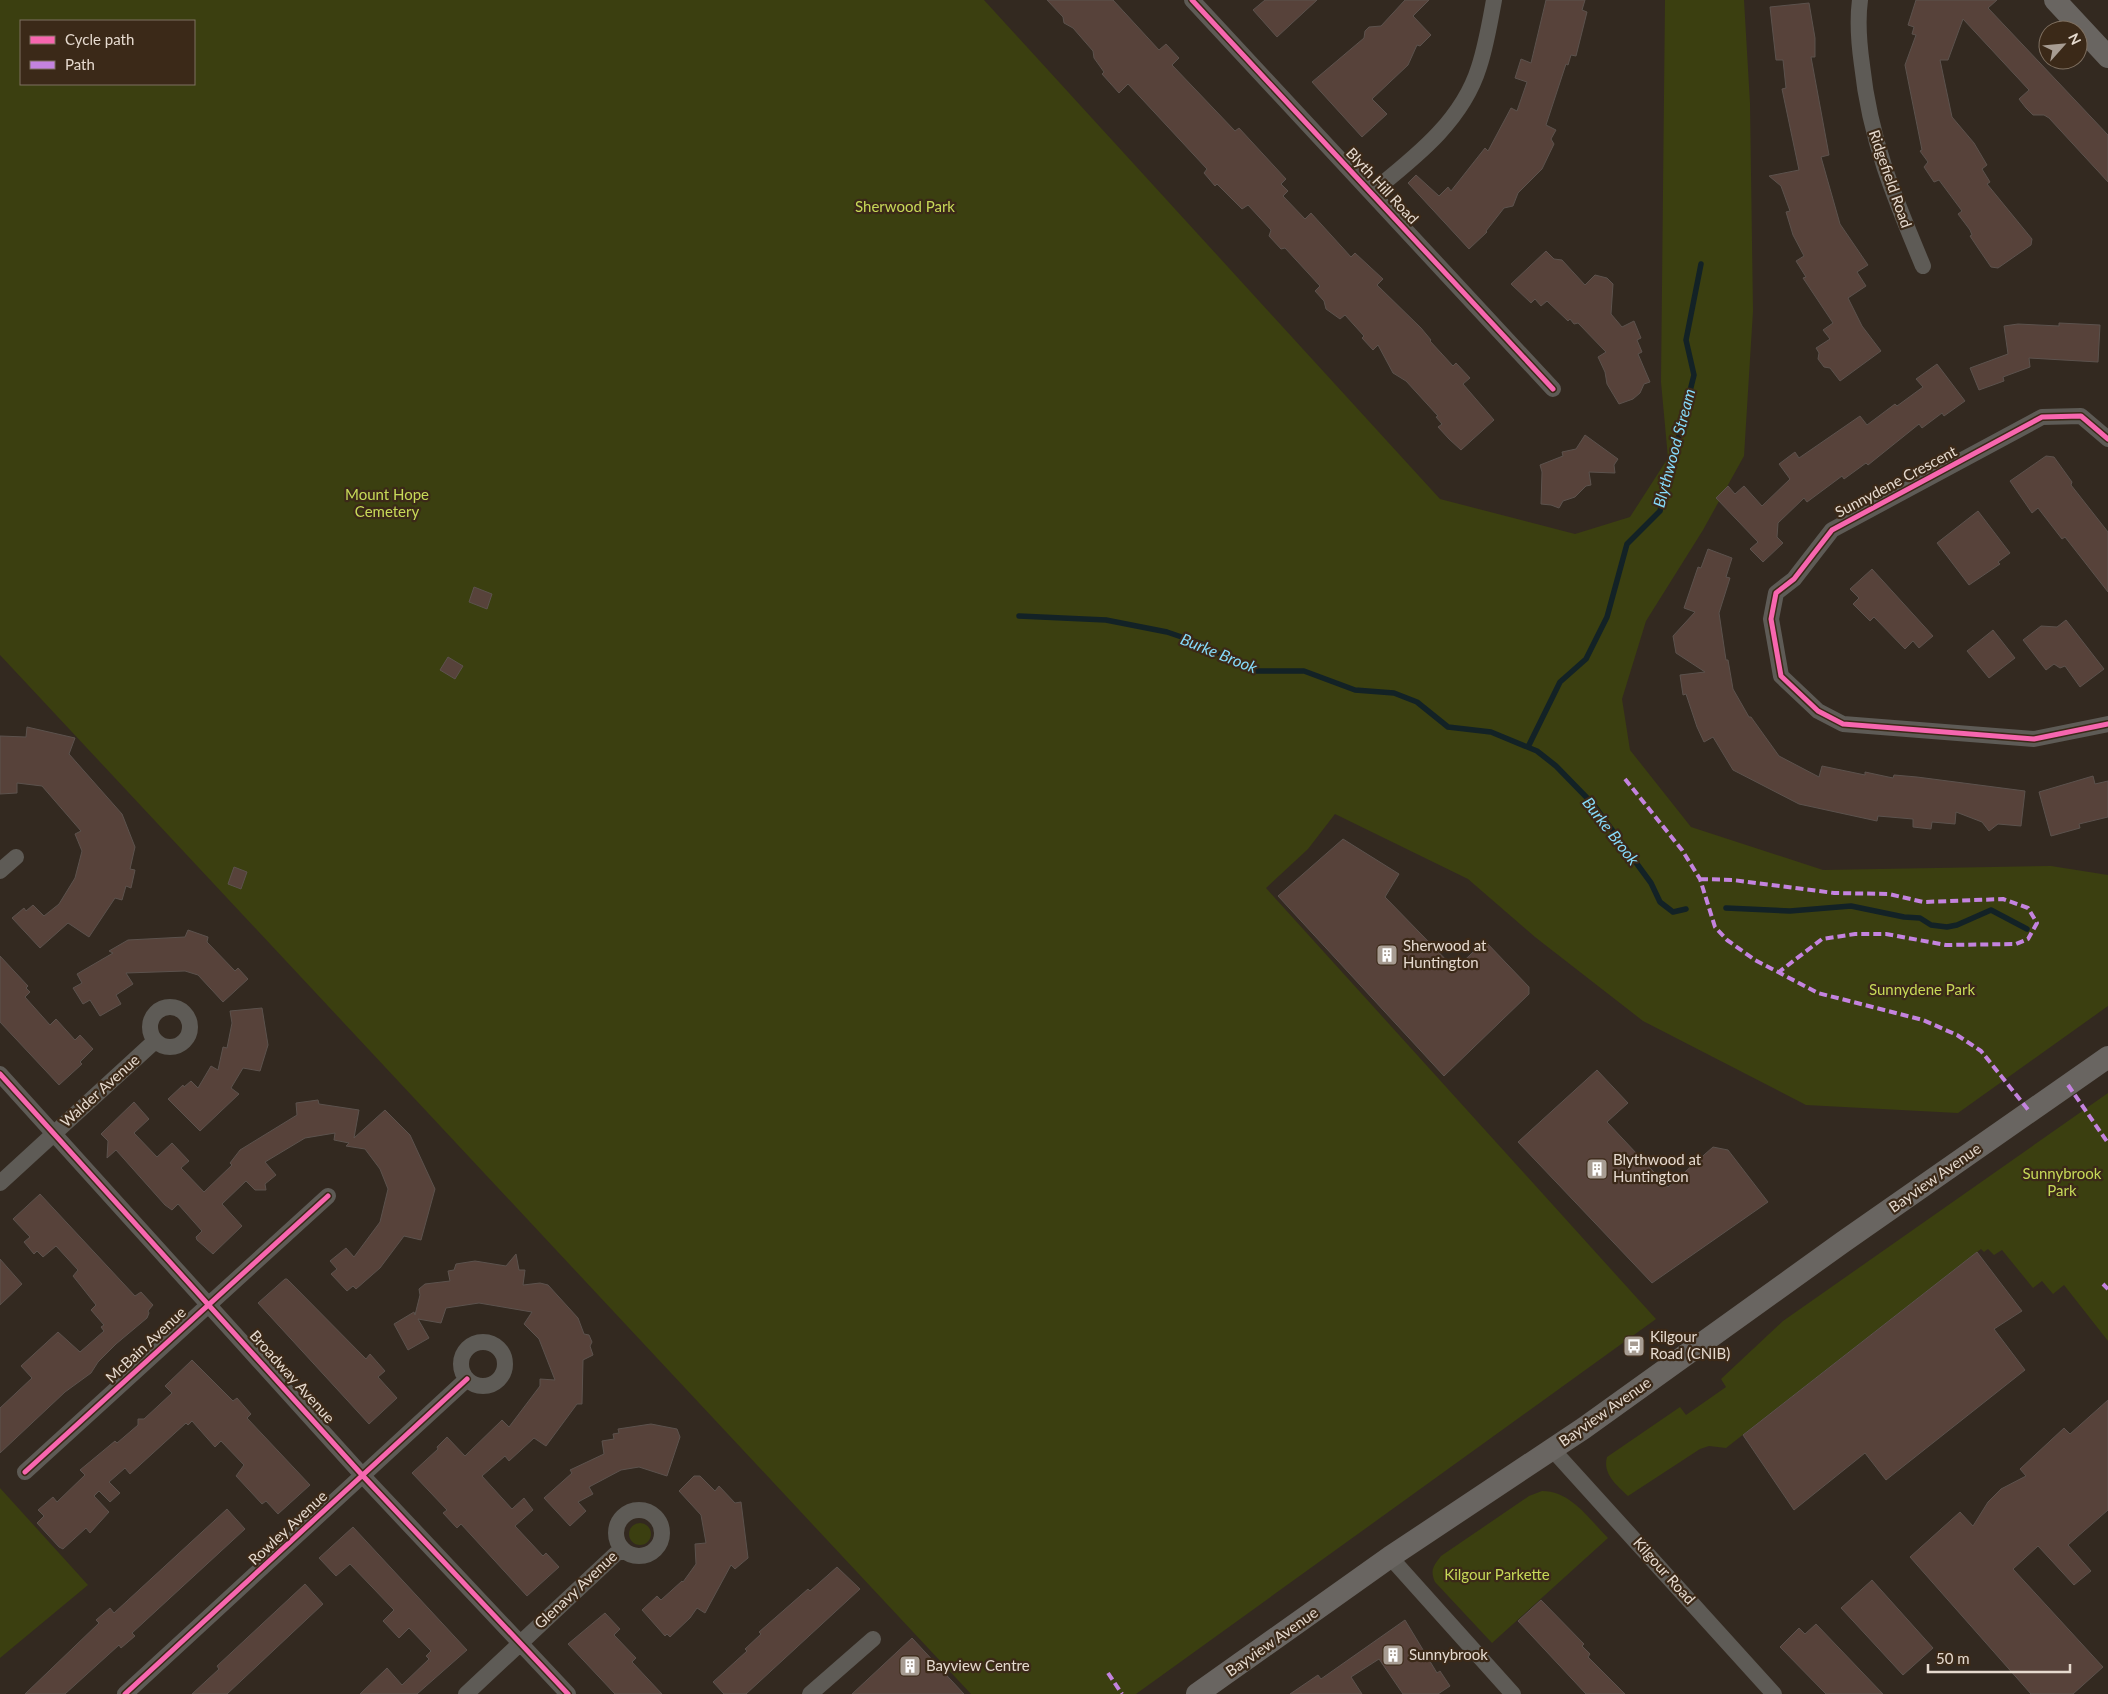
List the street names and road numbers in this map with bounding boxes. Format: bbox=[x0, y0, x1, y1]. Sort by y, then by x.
street label: Ridgefield Road bbox=[1866, 127, 1916, 230]
street label: Blyth Hill Road bbox=[1343, 144, 1423, 227]
street label: Sunnydene Crescent bbox=[1832, 441, 1960, 521]
street label: Walder Avenue bbox=[56, 1050, 143, 1130]
street label: Bayview Avenue bbox=[1885, 1139, 1984, 1216]
street label: McBain Avenue bbox=[102, 1303, 189, 1386]
street label: Broadway Avenue bbox=[246, 1326, 339, 1426]
street label: Bayview Avenue bbox=[1555, 1373, 1654, 1450]
street label: Rowley Avenue bbox=[244, 1486, 330, 1568]
street label: Kilgour Road bbox=[1630, 1533, 1699, 1608]
street label: Glenavy Avenue bbox=[530, 1546, 620, 1632]
street label: Bayview Avenue bbox=[1222, 1603, 1321, 1680]

